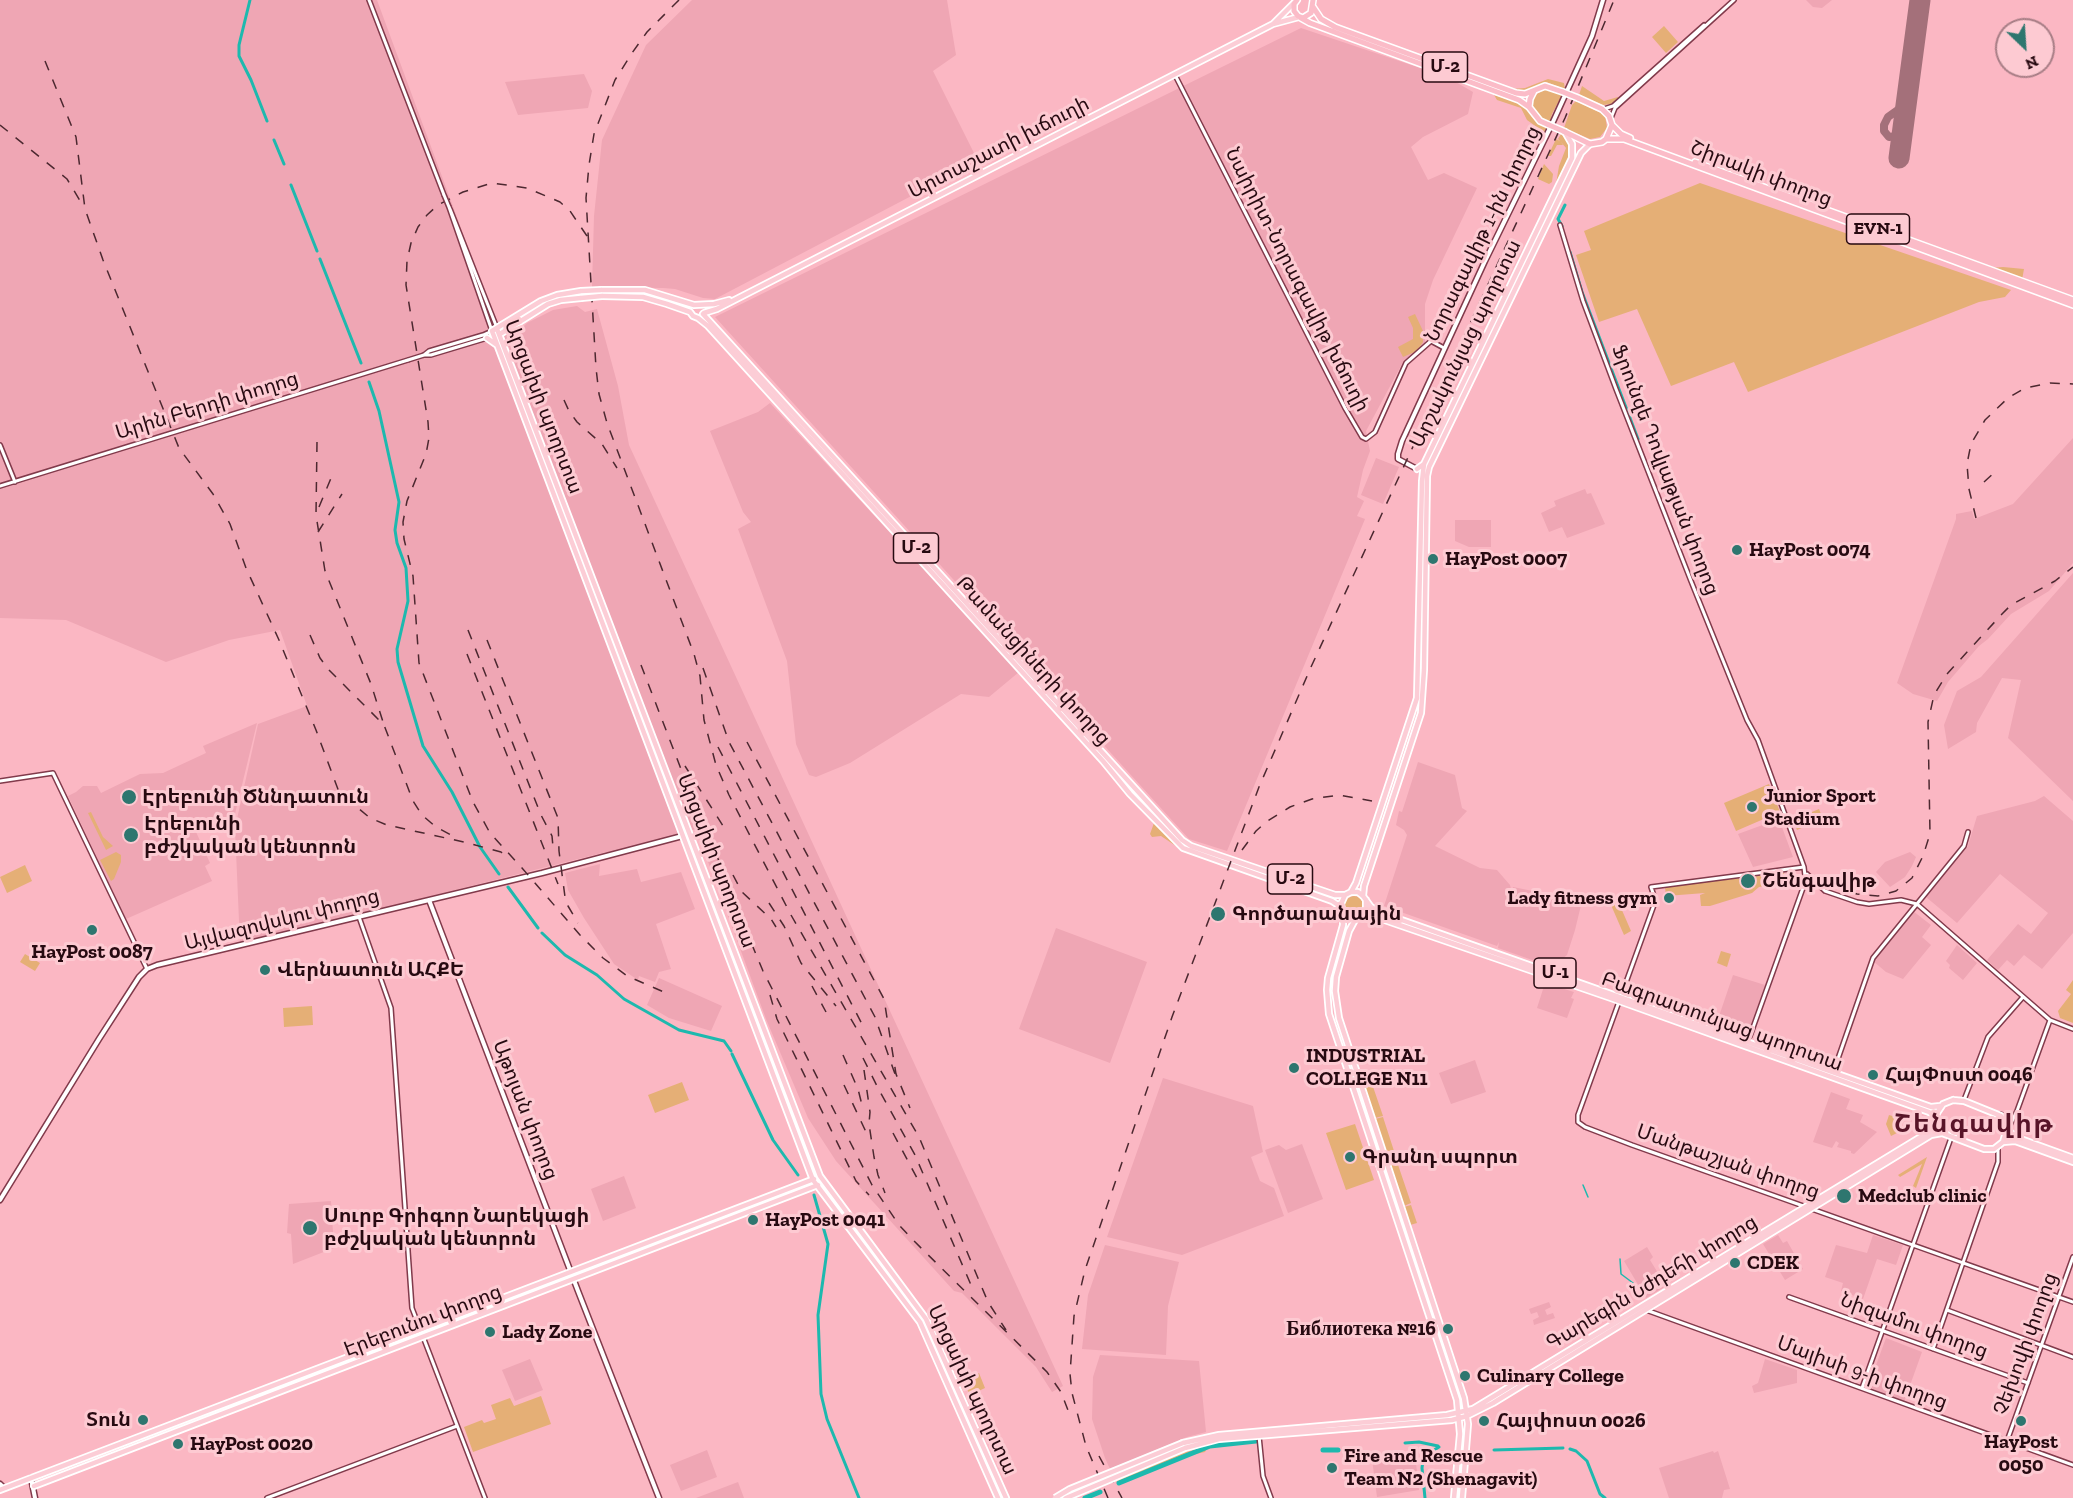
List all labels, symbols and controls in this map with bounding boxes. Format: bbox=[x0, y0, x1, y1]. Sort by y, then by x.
north arrow bbox=[1995, 18, 2055, 78]
road number: Մ-2 bbox=[1422, 52, 1468, 82]
text: N bbox=[2022, 52, 2042, 74]
street label: Արտաշատի խճուղի bbox=[905, 92, 1093, 204]
street label: Նորագավիթ 1-ին փողոց bbox=[1420, 122, 1546, 346]
street label: Շիրակի փողոց bbox=[1687, 136, 1835, 212]
street label: Նաիրիտ-Նորագավիթ խճուղի bbox=[1220, 144, 1374, 416]
road number: EVN-1 bbox=[1846, 214, 1910, 244]
street label: Արշակունյաց պողոտա bbox=[1405, 236, 1527, 452]
street label: Արցախի պողոտա bbox=[499, 317, 587, 497]
street label: Ֆրունզե Դովլաթյան փողոց bbox=[1606, 341, 1724, 599]
street label: Արին Բերդի փողոց bbox=[113, 367, 301, 445]
road number: Մ-2 bbox=[894, 533, 938, 563]
place label: HayPost 0074 bbox=[1749, 538, 1871, 562]
marker: HayPost 0074 bbox=[1730, 543, 1744, 557]
place label: HayPost 0007 bbox=[1445, 547, 1567, 571]
marker: HayPost 0007 bbox=[1426, 552, 1440, 566]
street label: Թամանցիների փողոց bbox=[951, 571, 1115, 751]
street label: Արցախի պողոտա bbox=[672, 771, 760, 951]
place label: Junior Sport Stadium bbox=[1764, 784, 1876, 831]
place label: Էրեբունի Ծննդատուն bbox=[142, 785, 369, 809]
marker: Էրեբունի Ծննդատուն bbox=[120, 788, 138, 806]
marker: Junior Sport Stadium bbox=[1745, 800, 1759, 814]
place label: Էրեբունի բժշկական կենտրոն bbox=[144, 812, 356, 859]
marker: Էրեբունի բժշկական կենտրոն bbox=[122, 826, 140, 844]
road number: Մ-2 bbox=[1268, 864, 1312, 894]
place label: Շենգավիթ bbox=[1762, 869, 1876, 893]
marker: Շենգավիթ bbox=[1739, 872, 1757, 890]
street label: Այվազովսկու փողոց bbox=[182, 884, 382, 956]
place label: Lady fitness gym bbox=[1507, 886, 1657, 910]
marker: Lady fitness gym bbox=[1662, 891, 1676, 905]
place label: Գործարանային bbox=[1232, 902, 1402, 926]
marker: Գործարանային bbox=[1209, 905, 1227, 923]
marker: HayPost 0087 bbox=[85, 923, 99, 937]
place label: HayPost 0087 bbox=[31, 940, 153, 964]
place label: Վերնատուն ԱՀՔԵ bbox=[277, 958, 464, 982]
road number: Մ-1 bbox=[1534, 958, 1576, 988]
marker: Վերնատուն ԱՀՔԵ bbox=[258, 963, 272, 977]
street label: Բագրատունյաց պողոտա bbox=[1598, 967, 1846, 1077]
street label: Աթոյան փողոց bbox=[487, 1037, 563, 1183]
place label: INDUSTRIAL COLLEGE N11 bbox=[1306, 1044, 1428, 1091]
marker: INDUSTRIAL COLLEGE N11 bbox=[1287, 1061, 1301, 1075]
place label: ՀայՓոստ 0046 bbox=[1885, 1063, 2033, 1087]
marker: ՀայՓոստ 0046 bbox=[1866, 1068, 1880, 1082]
district label: Շենգավիթ bbox=[1894, 1109, 2054, 1141]
street label: Մանթաշյան փողոց bbox=[1633, 1119, 1823, 1205]
place label: Գրանդ սպորտ bbox=[1362, 1145, 1518, 1169]
marker: Գրանդ սպորտ bbox=[1343, 1150, 1357, 1164]
place label: Medclub clinic bbox=[1858, 1184, 1987, 1208]
marker: Medclub clinic bbox=[1835, 1187, 1853, 1205]
place label: Սուրբ Գրիգոր Նարեկացի բժշկական կենտրոն bbox=[324, 1204, 589, 1251]
place label: HayPost 0041 bbox=[765, 1208, 885, 1232]
street label: Գարեգին Նժդեհի փողոց bbox=[1542, 1210, 1762, 1356]
marker: HayPost 0041 bbox=[746, 1213, 760, 1227]
marker: Սուրբ Գրիգոր Նարեկացի բժշկական կենտրոն bbox=[301, 1219, 319, 1237]
place label: CDEK bbox=[1747, 1251, 1799, 1275]
marker: CDEK bbox=[1728, 1256, 1742, 1270]
street label: Չեխովի փողոց bbox=[1989, 1269, 2063, 1419]
street label: Էրեբունու փողոց bbox=[341, 1280, 505, 1362]
street label: Նիզամու փողոց bbox=[1837, 1288, 1991, 1364]
street label: Արցախի պողոտա bbox=[922, 1301, 1022, 1479]
place label: Библиотека №16 bbox=[1286, 1317, 1436, 1341]
place label: Lady Zone bbox=[502, 1320, 592, 1344]
marker: Библиотека №16 bbox=[1441, 1322, 1455, 1336]
marker: Lady Zone bbox=[483, 1325, 497, 1339]
street label: Մայիսի 9-ի փողոց bbox=[1774, 1331, 1950, 1415]
place label: Culinary College bbox=[1477, 1364, 1624, 1388]
marker: Culinary College bbox=[1458, 1369, 1472, 1383]
place label: Տուն bbox=[86, 1408, 131, 1432]
place label: Հայփոստ 0026 bbox=[1496, 1409, 1646, 1433]
marker: Տուն bbox=[136, 1413, 150, 1427]
marker: Հայփոստ 0026 bbox=[1477, 1414, 1491, 1428]
marker: HayPost 0050 bbox=[2014, 1414, 2028, 1428]
place label: HayPost 0050 bbox=[1984, 1430, 2058, 1477]
place label: HayPost 0020 bbox=[190, 1432, 313, 1456]
marker: HayPost 0020 bbox=[171, 1437, 185, 1451]
place label: Fire and Rescue Team N2 (Shenagavit) bbox=[1344, 1444, 1537, 1491]
marker: Fire and Rescue Team N2 (Shenagavit) bbox=[1325, 1461, 1339, 1475]

